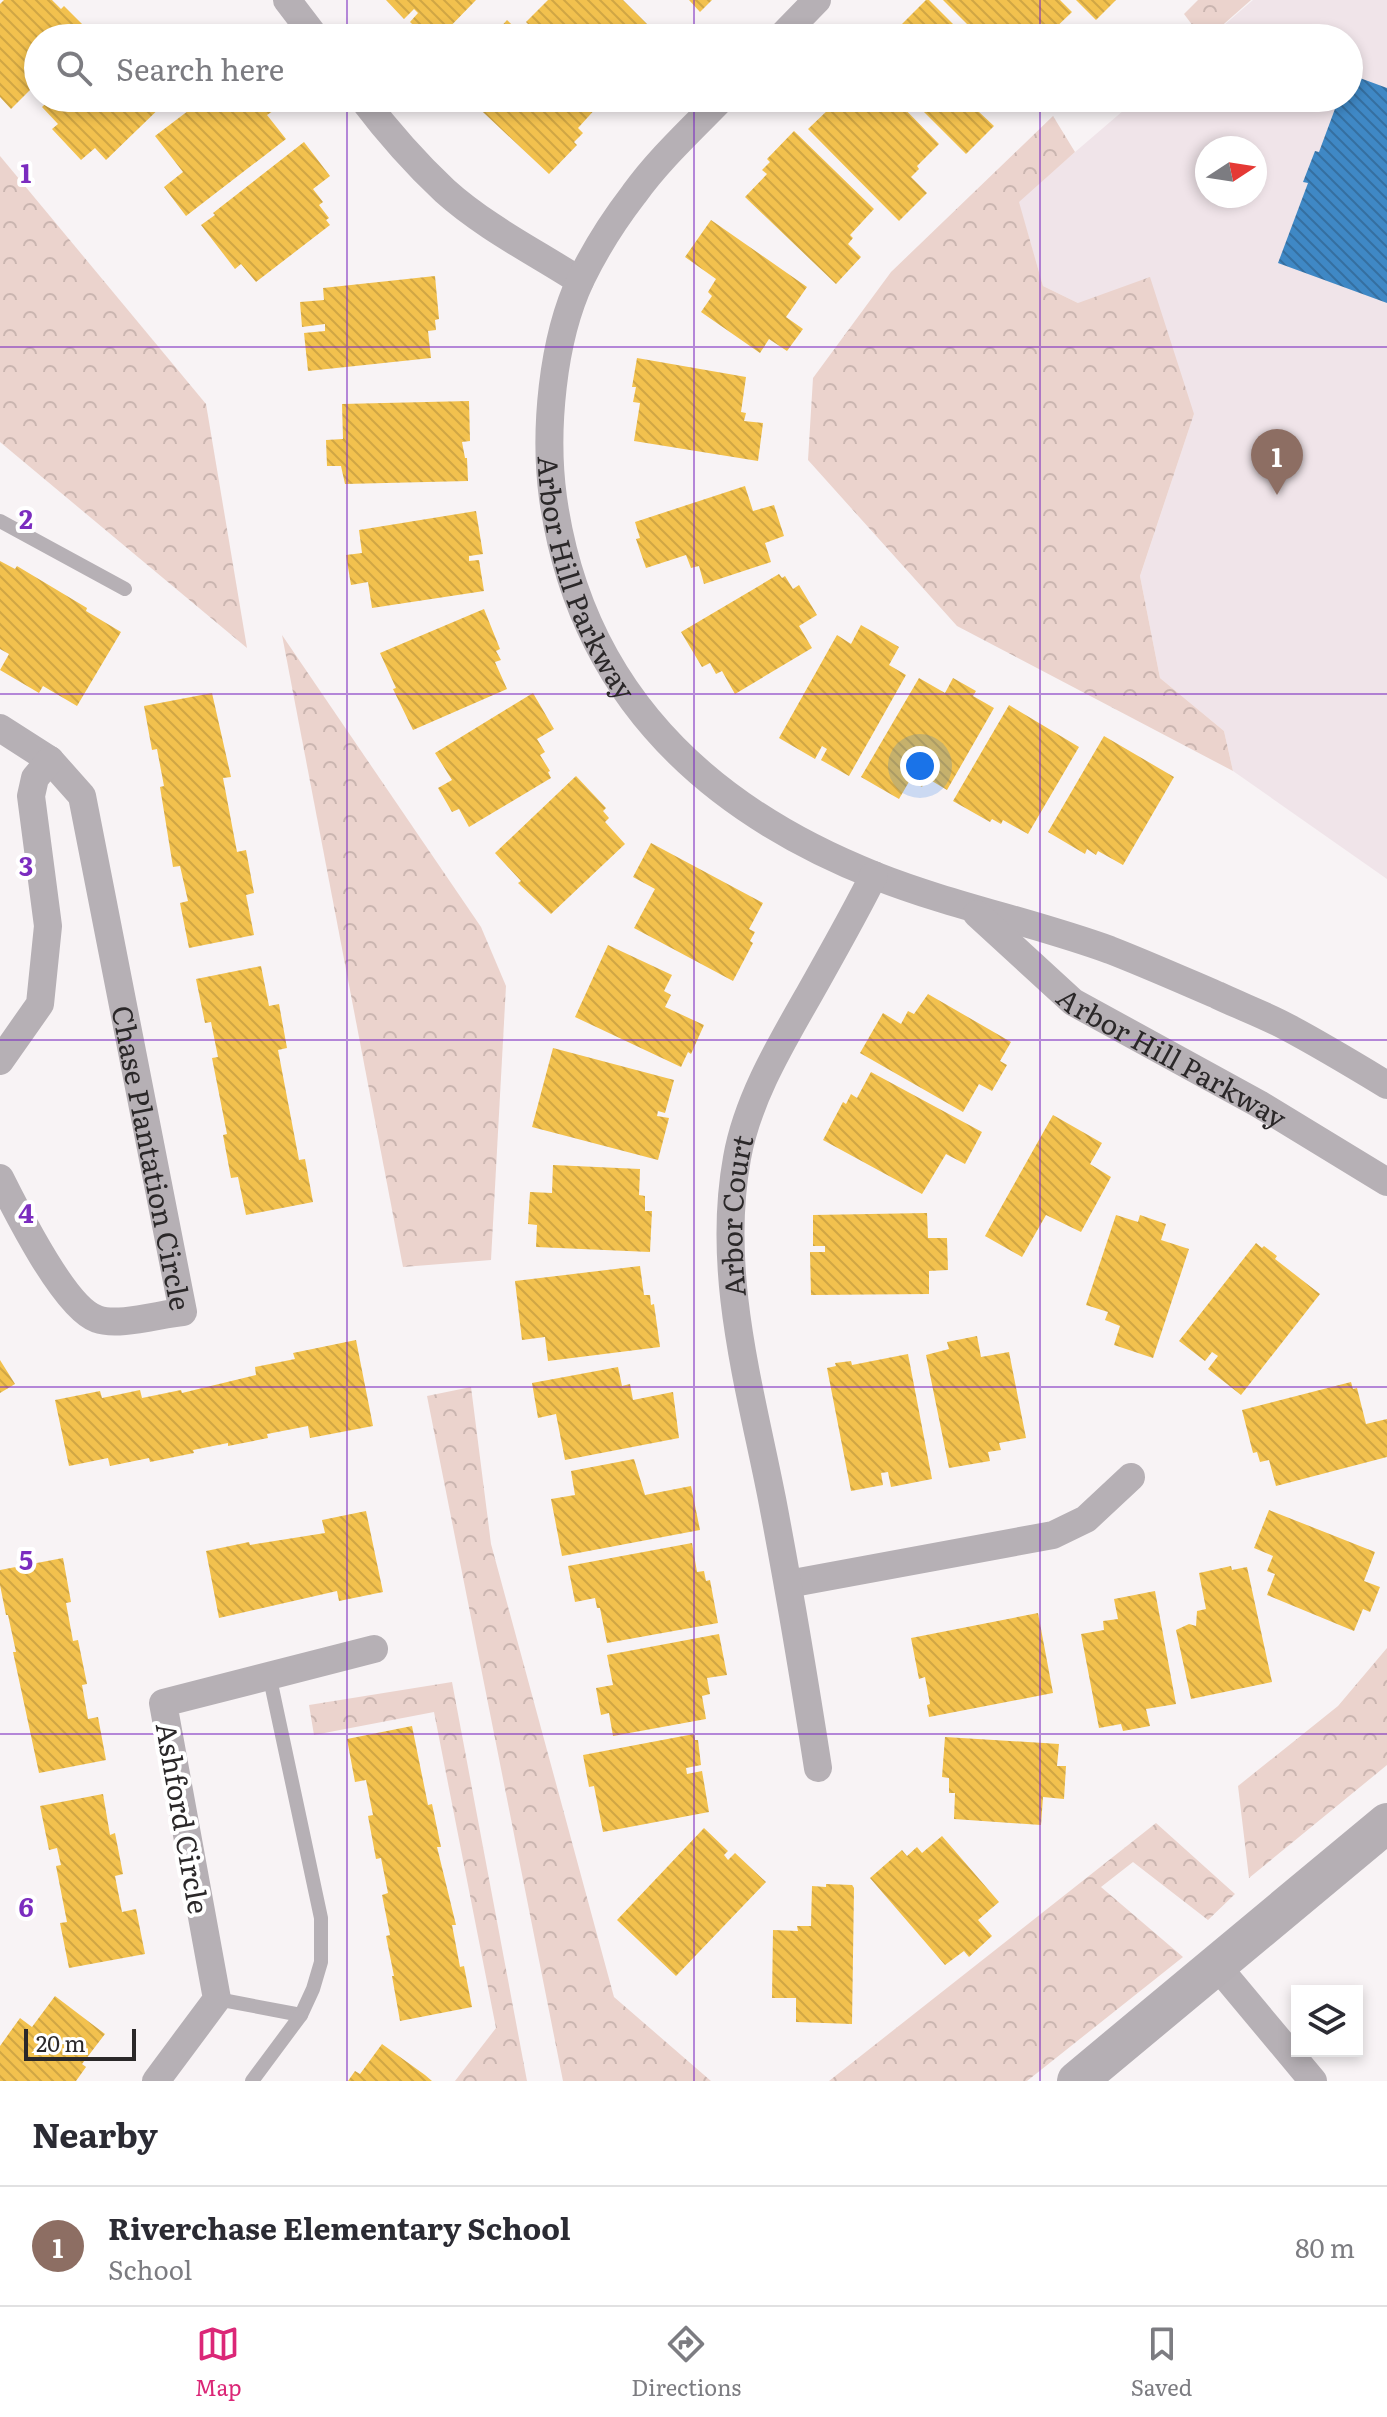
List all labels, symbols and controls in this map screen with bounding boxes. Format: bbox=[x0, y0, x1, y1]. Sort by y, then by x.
search box bbox=[24, 24, 1363, 112]
icon: search bbox=[52, 46, 96, 90]
text: Search here bbox=[116, 46, 284, 90]
north arrow bbox=[1195, 136, 1267, 208]
text: 1 bbox=[21, 152, 32, 191]
pin: 1 bbox=[1251, 429, 1303, 495]
street label: Arbor Hill Parkway bbox=[529, 455, 647, 708]
text: 2 bbox=[19, 498, 33, 537]
your location bbox=[900, 746, 940, 786]
text: 3 bbox=[19, 845, 33, 884]
street label: Arbor Hill Parkway bbox=[1048, 977, 1296, 1138]
street label: Chase Plantation Circle bbox=[102, 1002, 203, 1314]
street label: Arbor Court bbox=[709, 1129, 763, 1299]
text: 4 bbox=[18, 1192, 34, 1231]
text: 5 bbox=[19, 1539, 33, 1578]
street label: Ashford Circle bbox=[147, 1719, 221, 1917]
text: 6 bbox=[18, 1886, 34, 1925]
map controls bbox=[1291, 1985, 1363, 2057]
button: layers bbox=[1291, 1985, 1363, 2057]
scale bar bbox=[24, 2025, 136, 2061]
text: 20 m bbox=[36, 2026, 86, 2059]
text: Nearby bbox=[32, 2108, 158, 2158]
text: Riverchase Elementary School bbox=[108, 2205, 571, 2249]
text: 1 bbox=[53, 2227, 63, 2266]
text: 80 m bbox=[1295, 2227, 1355, 2266]
text: School bbox=[108, 2249, 192, 2288]
tab: Map bbox=[195, 2322, 242, 2403]
tab: Directions bbox=[631, 2322, 741, 2403]
tab: Saved bbox=[1131, 2322, 1192, 2403]

